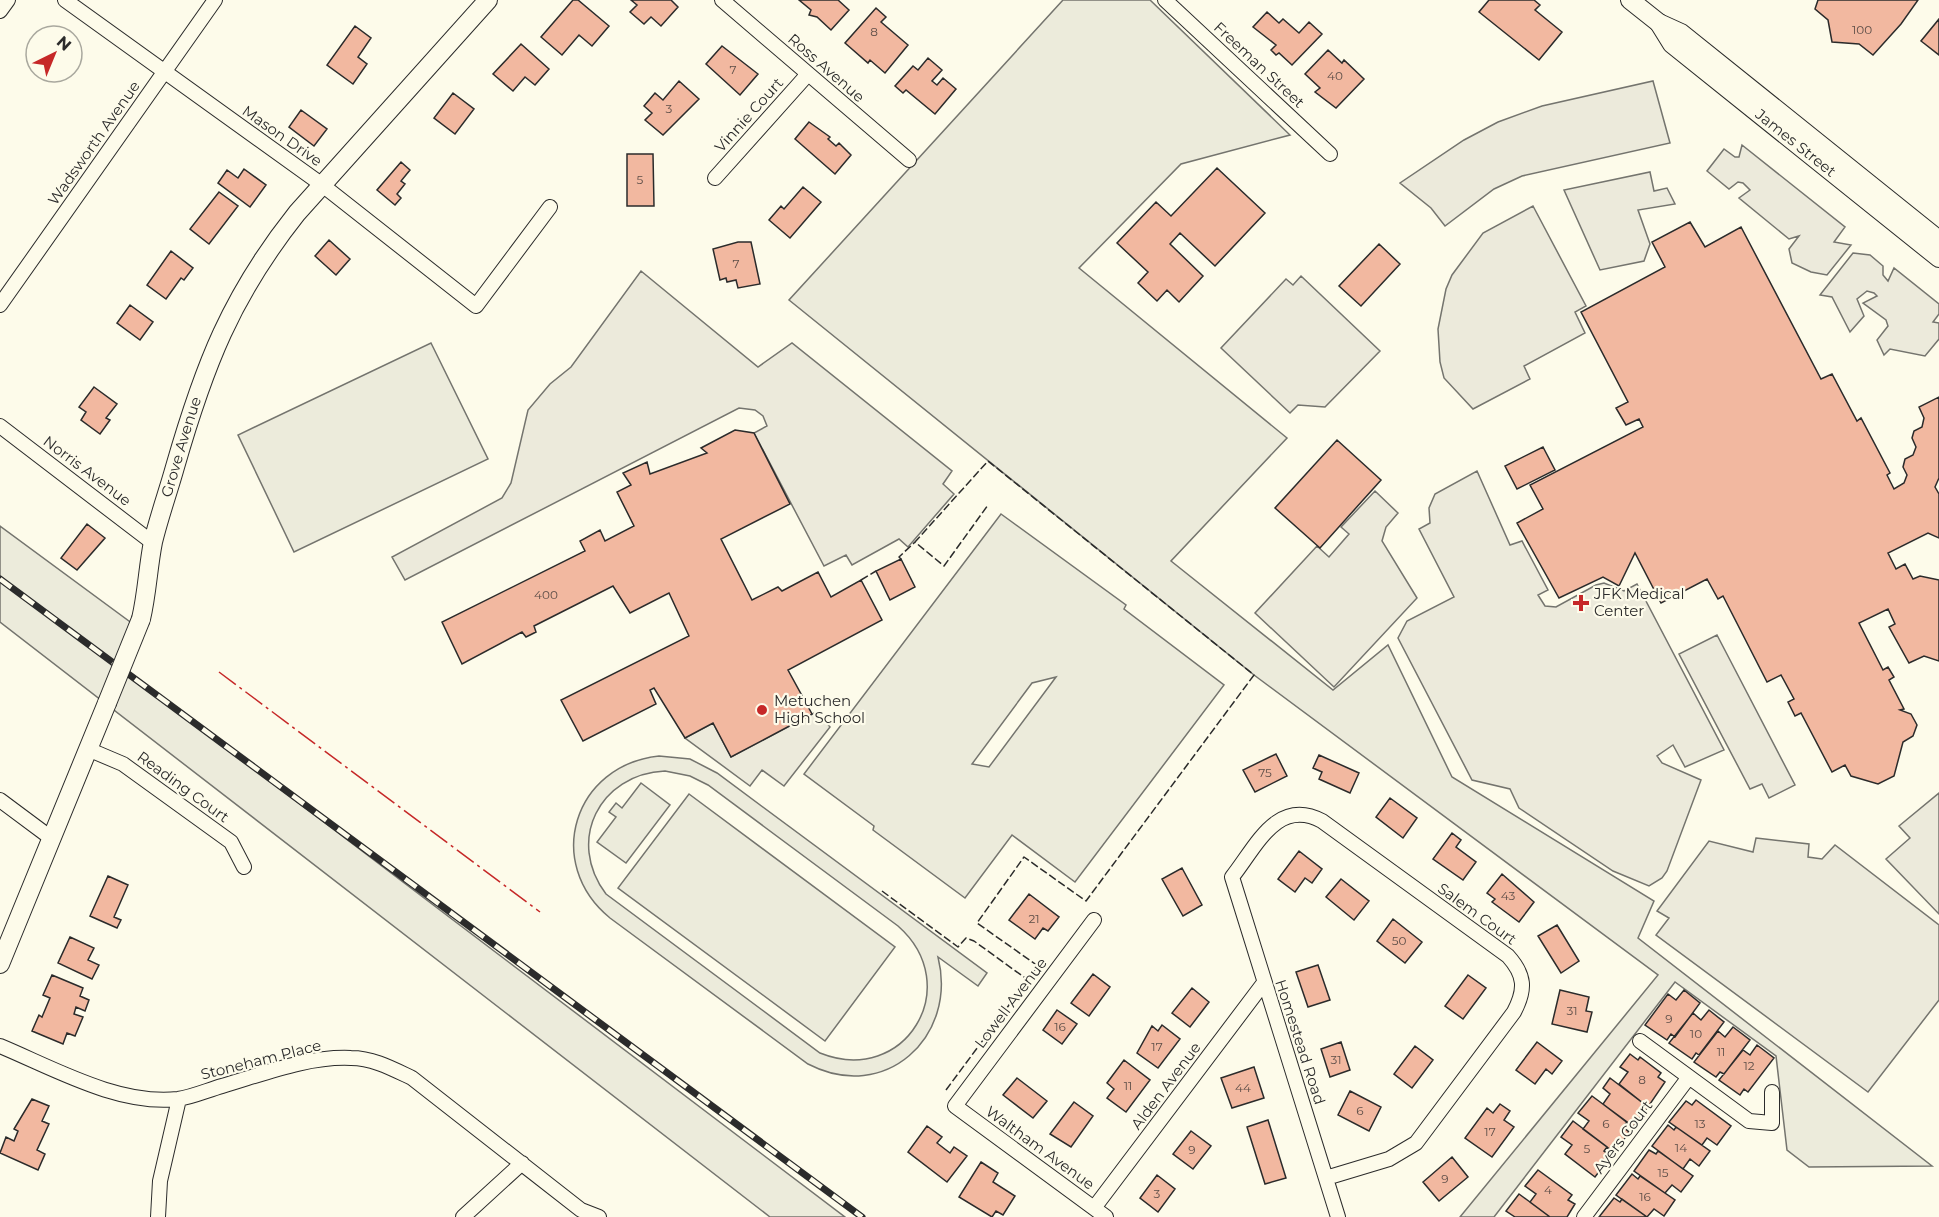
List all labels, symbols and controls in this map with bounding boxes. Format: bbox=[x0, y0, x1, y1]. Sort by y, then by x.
street label: Freeman Street bbox=[1210, 18, 1309, 112]
house number: 100 bbox=[1852, 22, 1872, 37]
north arrow bbox=[24, 24, 84, 84]
house number: 8 bbox=[870, 24, 878, 39]
street label: Ross Avenue bbox=[784, 29, 869, 106]
text: N bbox=[53, 32, 75, 55]
house number: 7 bbox=[729, 62, 737, 77]
house number: 40 bbox=[1327, 68, 1343, 83]
street label: Vinnie Court bbox=[710, 74, 787, 156]
street label: Wadsworth Avenue bbox=[44, 77, 144, 209]
street label: Mason Drive bbox=[239, 101, 326, 170]
house number: 3 bbox=[666, 101, 673, 116]
street label: James Street bbox=[1751, 104, 1840, 181]
house number: 5 bbox=[637, 172, 644, 187]
house number: 7 bbox=[732, 256, 740, 271]
street label: Grove Avenue bbox=[156, 394, 205, 500]
street label: Norris Avenue bbox=[40, 431, 135, 510]
place label: JFK Medical Center bbox=[1593, 584, 1685, 620]
house number: 400 bbox=[534, 587, 558, 602]
marker: JFK Medical Center bbox=[1572, 594, 1590, 612]
place label: Metuchen High School bbox=[774, 691, 865, 727]
marker: Metuchen High School bbox=[755, 703, 769, 717]
street label: Reading Court bbox=[134, 747, 233, 826]
house number: 75 bbox=[1258, 765, 1272, 780]
street label: Salem Court bbox=[1434, 879, 1521, 949]
house number: 43 bbox=[1501, 888, 1515, 903]
house number: 21 bbox=[1028, 911, 1040, 926]
house number: 50 bbox=[1392, 933, 1406, 948]
street label: Lowell Avenue bbox=[970, 954, 1051, 1052]
street label: Homestead Road bbox=[1271, 977, 1330, 1107]
house number: 31 bbox=[1566, 1003, 1578, 1018]
house number: 9 bbox=[1665, 1011, 1673, 1026]
house number: 16 bbox=[1054, 1019, 1066, 1034]
house number: 10 bbox=[1690, 1026, 1702, 1041]
street label: Stoneham Place bbox=[199, 1035, 323, 1084]
street label: Alden Avenue bbox=[1127, 1038, 1205, 1133]
house number: 17 bbox=[1151, 1039, 1163, 1054]
house number: 11 bbox=[1717, 1044, 1725, 1059]
house number: 31 bbox=[1330, 1052, 1342, 1067]
house number: 12 bbox=[1743, 1058, 1755, 1073]
house number: 8 bbox=[1638, 1072, 1646, 1087]
house number: 11 bbox=[1124, 1078, 1132, 1093]
house number: 44 bbox=[1235, 1080, 1251, 1095]
street label: Ayers Court bbox=[1589, 1096, 1656, 1177]
street label: Waltham Avenue bbox=[982, 1102, 1099, 1194]
house number: 6 bbox=[1356, 1103, 1364, 1118]
house number: 6 bbox=[1602, 1116, 1610, 1131]
house number: 13 bbox=[1694, 1116, 1706, 1131]
house number: 17 bbox=[1484, 1124, 1496, 1139]
house number: 14 bbox=[1675, 1140, 1687, 1155]
house number: 5 bbox=[1584, 1141, 1591, 1156]
house number: 9 bbox=[1188, 1142, 1196, 1157]
house number: 15 bbox=[1657, 1165, 1669, 1180]
house number: 9 bbox=[1441, 1171, 1449, 1186]
house number: 4 bbox=[1544, 1182, 1552, 1197]
house number: 3 bbox=[1154, 1186, 1161, 1201]
house number: 16 bbox=[1639, 1189, 1651, 1204]

